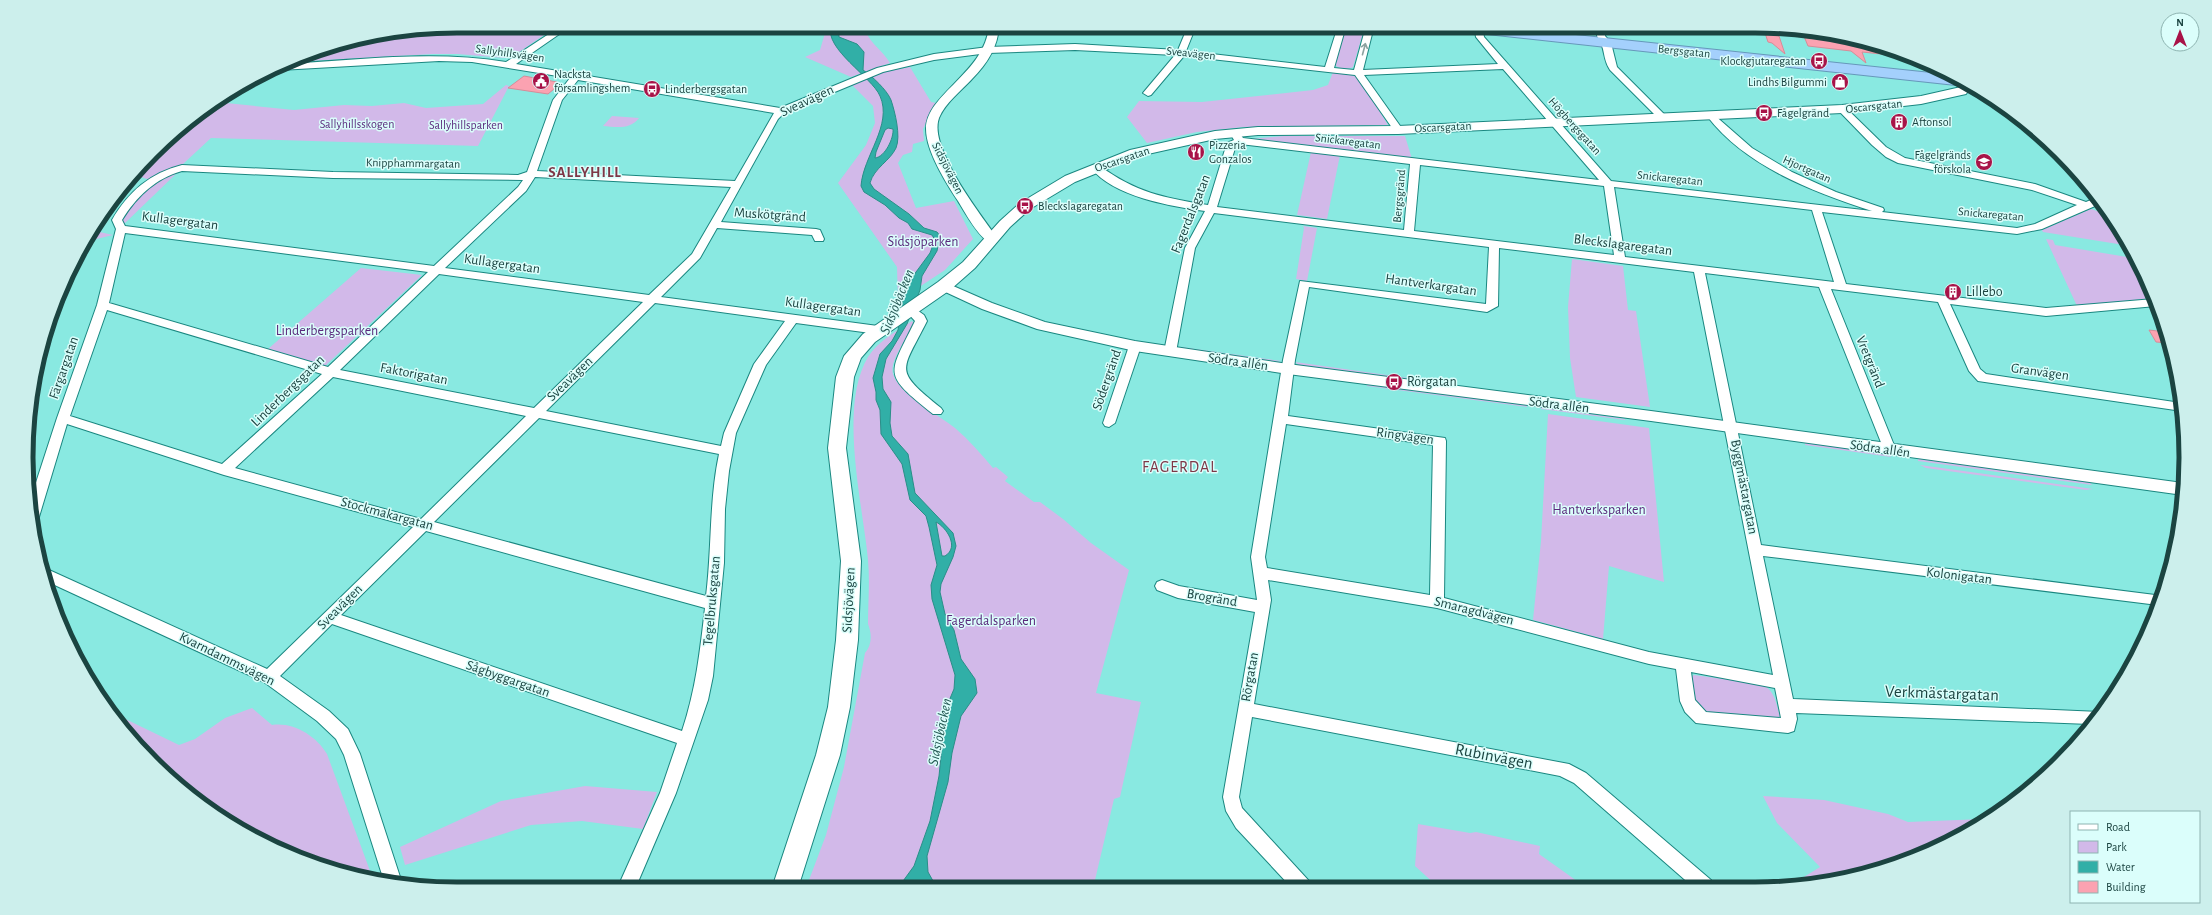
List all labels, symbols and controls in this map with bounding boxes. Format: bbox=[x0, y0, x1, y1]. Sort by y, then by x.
north arrow bbox=[2160, 12, 2200, 52]
text: N bbox=[2176, 17, 2184, 28]
street label: Sallyhillsvägen bbox=[475, 42, 545, 65]
street label: Bergsgatan bbox=[1657, 42, 1711, 60]
one-way arrow bbox=[1361, 43, 1368, 56]
street label: Sveavägen bbox=[1166, 44, 1216, 62]
bus stop icon: Klockgjutaregatan bbox=[1809, 51, 1829, 71]
place label: Klockgjutaregatan bbox=[1720, 55, 1806, 68]
place label: Nacksta församlingshem bbox=[554, 68, 630, 94]
public building icon: Nacksta församlingshem bbox=[531, 71, 551, 91]
shop icon: Lindhs Bilgummi bbox=[1830, 72, 1850, 92]
place label: Lindhs Bilgummi bbox=[1748, 76, 1827, 88]
bus stop icon: Linderbergsgatan bbox=[642, 79, 662, 99]
place label: Linderbergsgatan bbox=[665, 83, 747, 95]
street label: Sveavägen bbox=[778, 83, 836, 119]
street label: Högbergsgatan bbox=[1546, 95, 1604, 157]
street label: Oscarsgatan bbox=[1845, 97, 1903, 115]
bus stop icon: Fågelgränd bbox=[1754, 103, 1774, 123]
place label: Fågelgränd bbox=[1777, 107, 1829, 119]
building icon: Aftonsol bbox=[1889, 112, 1909, 132]
place label: Aftonsol bbox=[1912, 116, 1952, 128]
park label: Sallyhillsskogen bbox=[320, 118, 394, 131]
park label: Sallyhillsparken bbox=[429, 119, 503, 132]
street label: Oscarsgatan bbox=[1414, 120, 1472, 134]
street label: Snickaregatan bbox=[1315, 131, 1381, 151]
place label: Pizzeria Gonzalos bbox=[1209, 139, 1252, 165]
street label: Sidsjövägen bbox=[929, 140, 966, 196]
restaurant icon: Pizzeria Gonzalos bbox=[1186, 142, 1206, 162]
street label: Oscarsgatan bbox=[1093, 144, 1151, 174]
place label: Fågelgränds förskola bbox=[1914, 149, 1971, 175]
school or university icon: Fågelgränds förskola bbox=[1974, 152, 1994, 172]
street label: Hjortgatan bbox=[1781, 153, 1833, 186]
street label: Knipphammargatan bbox=[366, 156, 460, 170]
district label: SALLYHILL bbox=[548, 165, 622, 180]
street label: Bergsgränd bbox=[1391, 169, 1407, 223]
street label: Snickaregatan bbox=[1637, 169, 1703, 187]
street label: Fagerdalsgatan bbox=[1169, 173, 1213, 255]
bus stop icon: Bleckslagaregatan bbox=[1015, 196, 1035, 216]
place label: Bleckslagaregatan bbox=[1038, 200, 1123, 212]
street label: Muskötgränd bbox=[733, 205, 807, 225]
street label: Snickaregatan bbox=[1958, 205, 2024, 223]
street label: Kullagergatan bbox=[141, 209, 219, 233]
street label: Bleckslagaregatan bbox=[1573, 232, 1673, 258]
park label: Sidsjöparken bbox=[888, 235, 958, 249]
street label: Kullagergatan bbox=[463, 252, 541, 276]
water label: Sidsjöbäcken bbox=[877, 267, 917, 337]
street label: Hantverkargatan bbox=[1384, 272, 1478, 298]
building icon: Lillebo bbox=[1943, 282, 1963, 302]
place label: Lillebo bbox=[1966, 285, 2003, 299]
street label: Kullagergatan bbox=[784, 295, 862, 319]
park label: Linderbergsparken bbox=[276, 324, 378, 338]
street label: Vretgränd bbox=[1853, 334, 1887, 390]
street label: Färgargatan bbox=[47, 335, 81, 401]
street label: Södergränd bbox=[1090, 348, 1124, 412]
street label: Södra allén bbox=[1207, 351, 1269, 373]
street label: Linderbergsgatan bbox=[249, 353, 327, 429]
street label: Sveavägen bbox=[544, 354, 596, 404]
street label: Faktorigatan bbox=[379, 361, 449, 387]
street label: Granvägen bbox=[2010, 361, 2070, 383]
bus stop icon: Rörgatan bbox=[1384, 372, 1404, 392]
place label: Rörgatan bbox=[1407, 375, 1457, 389]
street label: Södra allén bbox=[1528, 394, 1590, 416]
street label: Ringvägen bbox=[1375, 425, 1435, 447]
street label: Byggmästargatan bbox=[1728, 438, 1760, 536]
street label: Södra allén bbox=[1849, 438, 1911, 460]
district label: FAGERDAL bbox=[1142, 459, 1218, 475]
street label: Stockmakargatan bbox=[339, 495, 435, 533]
park label: Hantverksparken bbox=[1552, 503, 1646, 517]
street label: Tegelbruksgatan bbox=[701, 555, 723, 647]
street label: Kolonigatan bbox=[1925, 565, 1993, 587]
street label: Sidsjövägen bbox=[840, 567, 858, 633]
street label: Sveavägen bbox=[315, 582, 365, 632]
street label: Brogränd bbox=[1186, 587, 1238, 609]
street label: Smaragdvägen bbox=[1433, 594, 1515, 628]
park label: Fagerdalsparken bbox=[946, 614, 1036, 628]
street label: Kvarndammsvägen bbox=[177, 630, 277, 688]
street label: Rörgatan bbox=[1239, 651, 1261, 703]
street label: Sågbyggargatan bbox=[464, 658, 552, 700]
street label: Verkmästargatan bbox=[1885, 683, 1999, 703]
water label: Sidsjöbäcken bbox=[926, 697, 954, 767]
street label: Rubinvägen bbox=[1454, 740, 1534, 772]
legend bbox=[2070, 811, 2200, 903]
text: Road bbox=[2106, 821, 2130, 833]
text: Park bbox=[2106, 841, 2127, 853]
text: Water bbox=[2106, 861, 2135, 873]
text: Building bbox=[2106, 881, 2146, 893]

